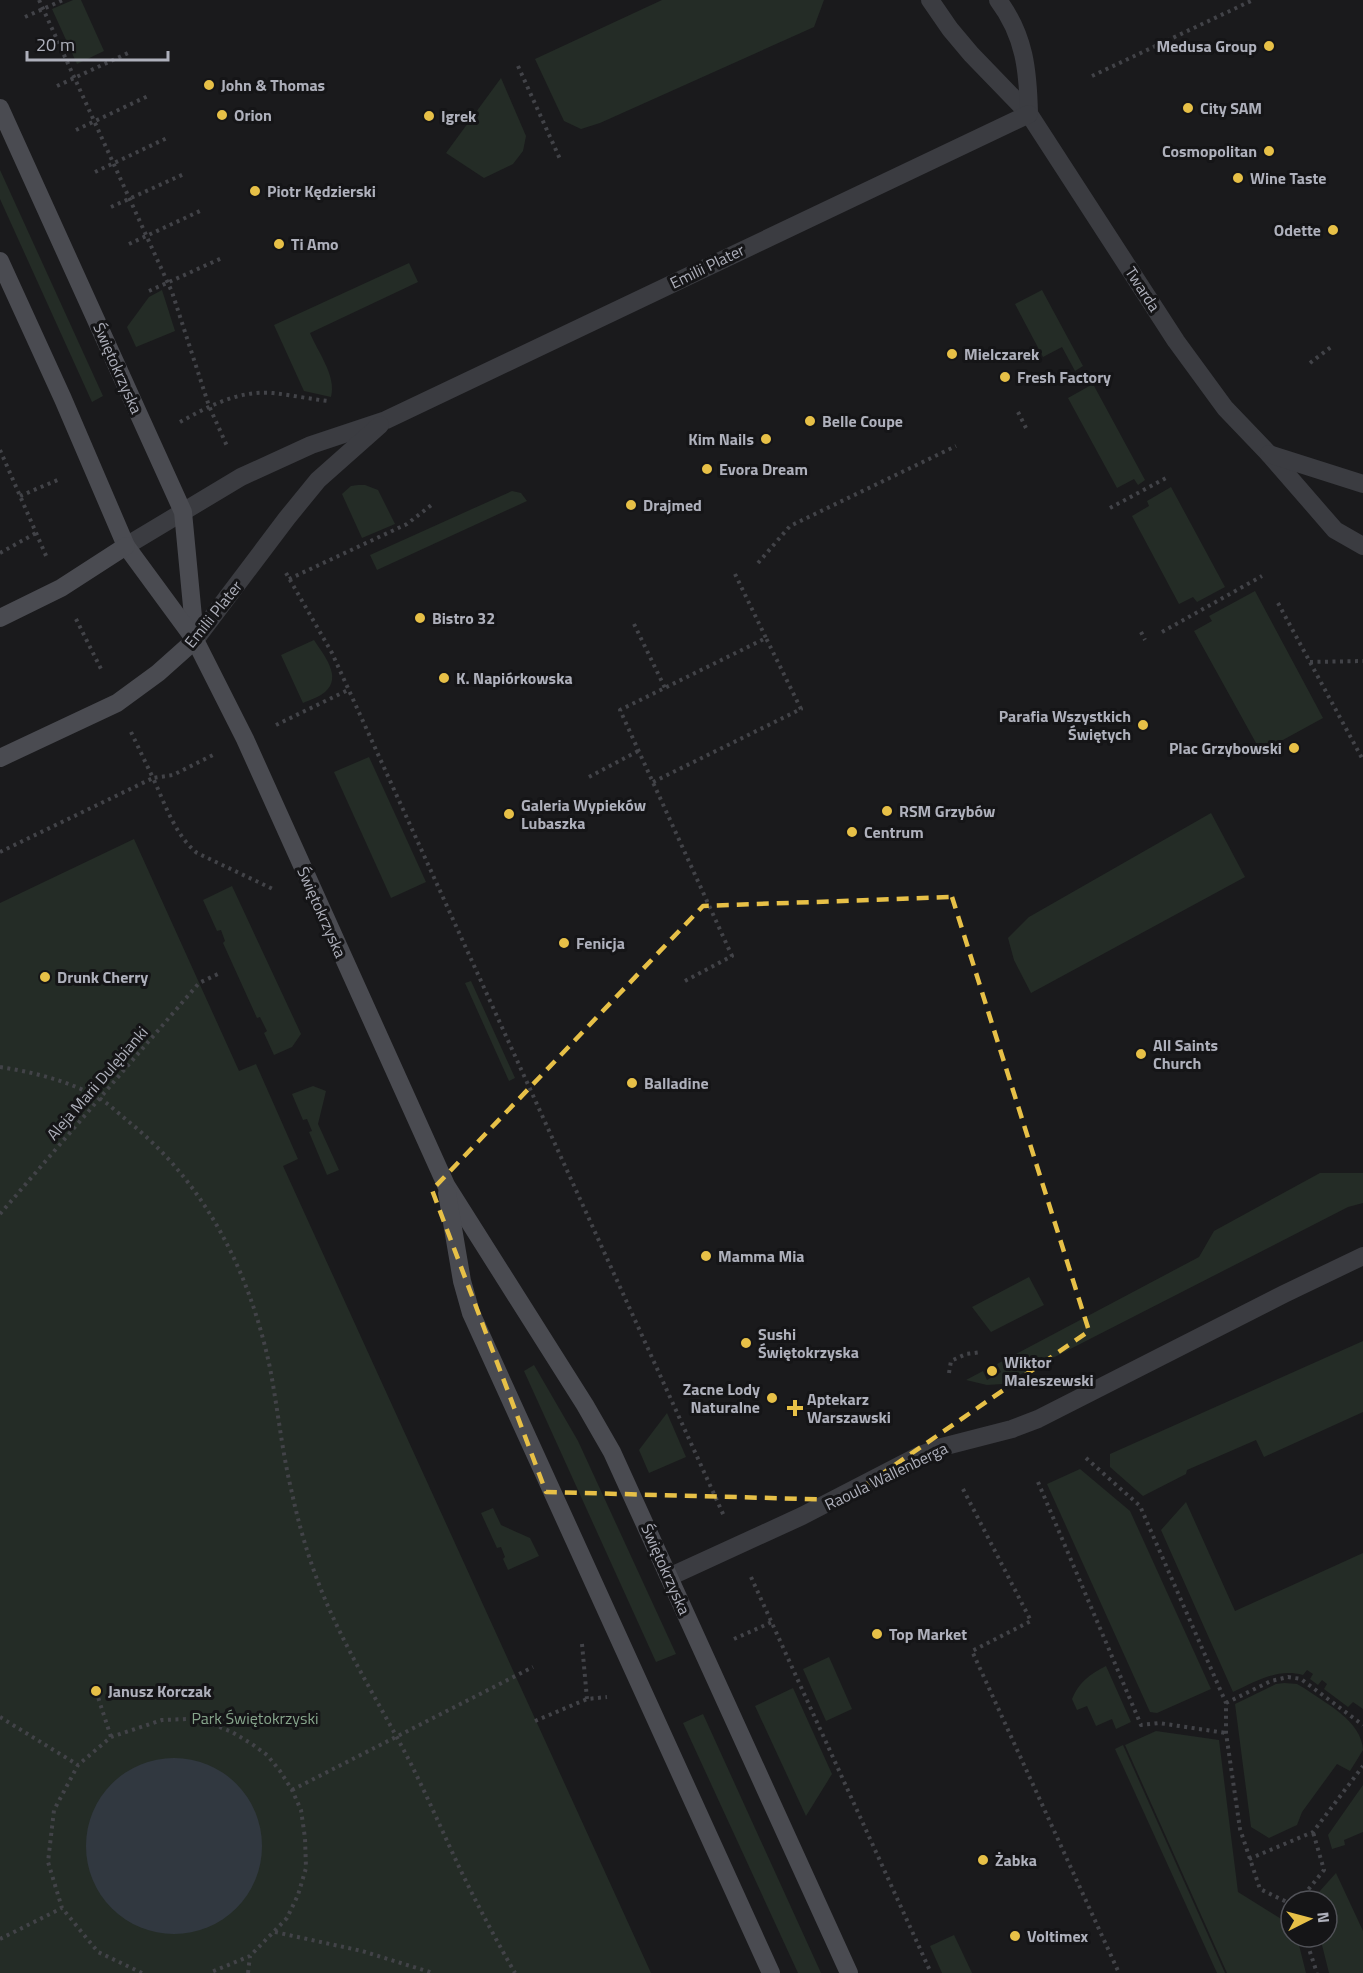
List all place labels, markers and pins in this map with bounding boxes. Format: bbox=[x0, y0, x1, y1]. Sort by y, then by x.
place label: Medusa Group bbox=[1157, 34, 1257, 58]
marker: Medusa Group bbox=[1262, 39, 1276, 53]
place label: John & Thomas bbox=[221, 73, 325, 97]
marker: John & Thomas bbox=[202, 78, 216, 92]
place label: City SAM bbox=[1200, 96, 1262, 120]
marker: City SAM bbox=[1181, 101, 1195, 115]
place label: Orion bbox=[234, 103, 272, 127]
place label: Igrek bbox=[441, 104, 477, 128]
marker: Orion bbox=[215, 108, 229, 122]
marker: Igrek bbox=[422, 109, 436, 123]
place label: Cosmopolitan bbox=[1162, 139, 1257, 163]
marker: Cosmopolitan bbox=[1262, 144, 1276, 158]
place label: Wine Taste bbox=[1250, 166, 1327, 190]
marker: Wine Taste bbox=[1231, 171, 1245, 185]
place label: Piotr Kędzierski bbox=[267, 179, 376, 203]
marker: Piotr Kędzierski bbox=[248, 184, 262, 198]
place label: Odette bbox=[1274, 218, 1321, 242]
marker: Odette bbox=[1326, 223, 1340, 237]
place label: Ti Amo bbox=[291, 232, 339, 256]
marker: Ti Amo bbox=[272, 237, 286, 251]
place label: Mielczarek bbox=[964, 342, 1040, 366]
marker: Mielczarek bbox=[945, 347, 959, 361]
place label: Fresh Factory bbox=[1017, 365, 1111, 389]
marker: Fresh Factory bbox=[998, 370, 1012, 384]
place label: Belle Coupe bbox=[822, 409, 903, 433]
marker: Belle Coupe bbox=[803, 414, 817, 428]
place label: Kim Nails bbox=[688, 427, 754, 451]
marker: Kim Nails bbox=[759, 432, 773, 446]
place label: Evora Dream bbox=[719, 457, 808, 481]
marker: Evora Dream bbox=[700, 462, 714, 476]
place label: Drajmed bbox=[643, 493, 702, 517]
marker: Drajmed bbox=[624, 498, 638, 512]
place label: Bistro 32 bbox=[432, 606, 495, 630]
marker: Bistro 32 bbox=[413, 611, 427, 625]
place label: K. Napiórkowska bbox=[456, 666, 573, 690]
marker: K. Napiórkowska bbox=[437, 671, 451, 685]
place label: Parafia Wszystkich Świętych bbox=[999, 704, 1131, 746]
marker: Parafia Wszystkich Świętych bbox=[1136, 718, 1150, 732]
place label: Plac Grzybowski bbox=[1169, 736, 1282, 760]
marker: Plac Grzybowski bbox=[1287, 741, 1301, 755]
place label: Galeria Wypieków Lubaszka bbox=[521, 793, 646, 835]
place label: RSM Grzybów bbox=[899, 799, 995, 823]
marker: RSM Grzybów bbox=[880, 804, 894, 818]
marker: Galeria Wypieków Lubaszka bbox=[502, 807, 516, 821]
place label: Centrum bbox=[864, 820, 924, 844]
marker: Centrum bbox=[845, 825, 859, 839]
place label: Fenicja bbox=[576, 931, 625, 955]
marker: Fenicja bbox=[557, 936, 571, 950]
place label: Drunk Cherry bbox=[57, 965, 148, 989]
marker: Drunk Cherry bbox=[38, 970, 52, 984]
place label: All Saints Church bbox=[1153, 1033, 1218, 1075]
marker: All Saints Church bbox=[1134, 1047, 1148, 1061]
place label: Balladine bbox=[644, 1071, 709, 1095]
marker: Balladine bbox=[625, 1076, 639, 1090]
place label: Mamma Mia bbox=[718, 1244, 804, 1268]
marker: Mamma Mia bbox=[699, 1249, 713, 1263]
place label: Sushi Świętokrzyska bbox=[758, 1322, 859, 1364]
marker: Sushi Świętokrzyska bbox=[739, 1336, 753, 1350]
place label: Wiktor Maleszewski bbox=[1004, 1350, 1094, 1392]
marker: Wiktor Maleszewski bbox=[985, 1364, 999, 1378]
place label: Zacne Lody Naturalne bbox=[683, 1377, 760, 1419]
place label: Aptekarz Warszawski bbox=[807, 1387, 891, 1429]
marker: Zacne Lody Naturalne bbox=[765, 1391, 779, 1405]
marker: Aptekarz Warszawski bbox=[788, 1401, 802, 1415]
place label: Top Market bbox=[889, 1622, 967, 1646]
marker: Top Market bbox=[870, 1627, 884, 1641]
place label: Janusz Korczak bbox=[108, 1679, 212, 1703]
marker: Janusz Korczak bbox=[89, 1684, 103, 1698]
place label: Żabka bbox=[995, 1848, 1037, 1872]
marker: Żabka bbox=[976, 1853, 990, 1867]
place label: Voltimex bbox=[1027, 1924, 1089, 1948]
marker: Voltimex bbox=[1008, 1929, 1022, 1943]

